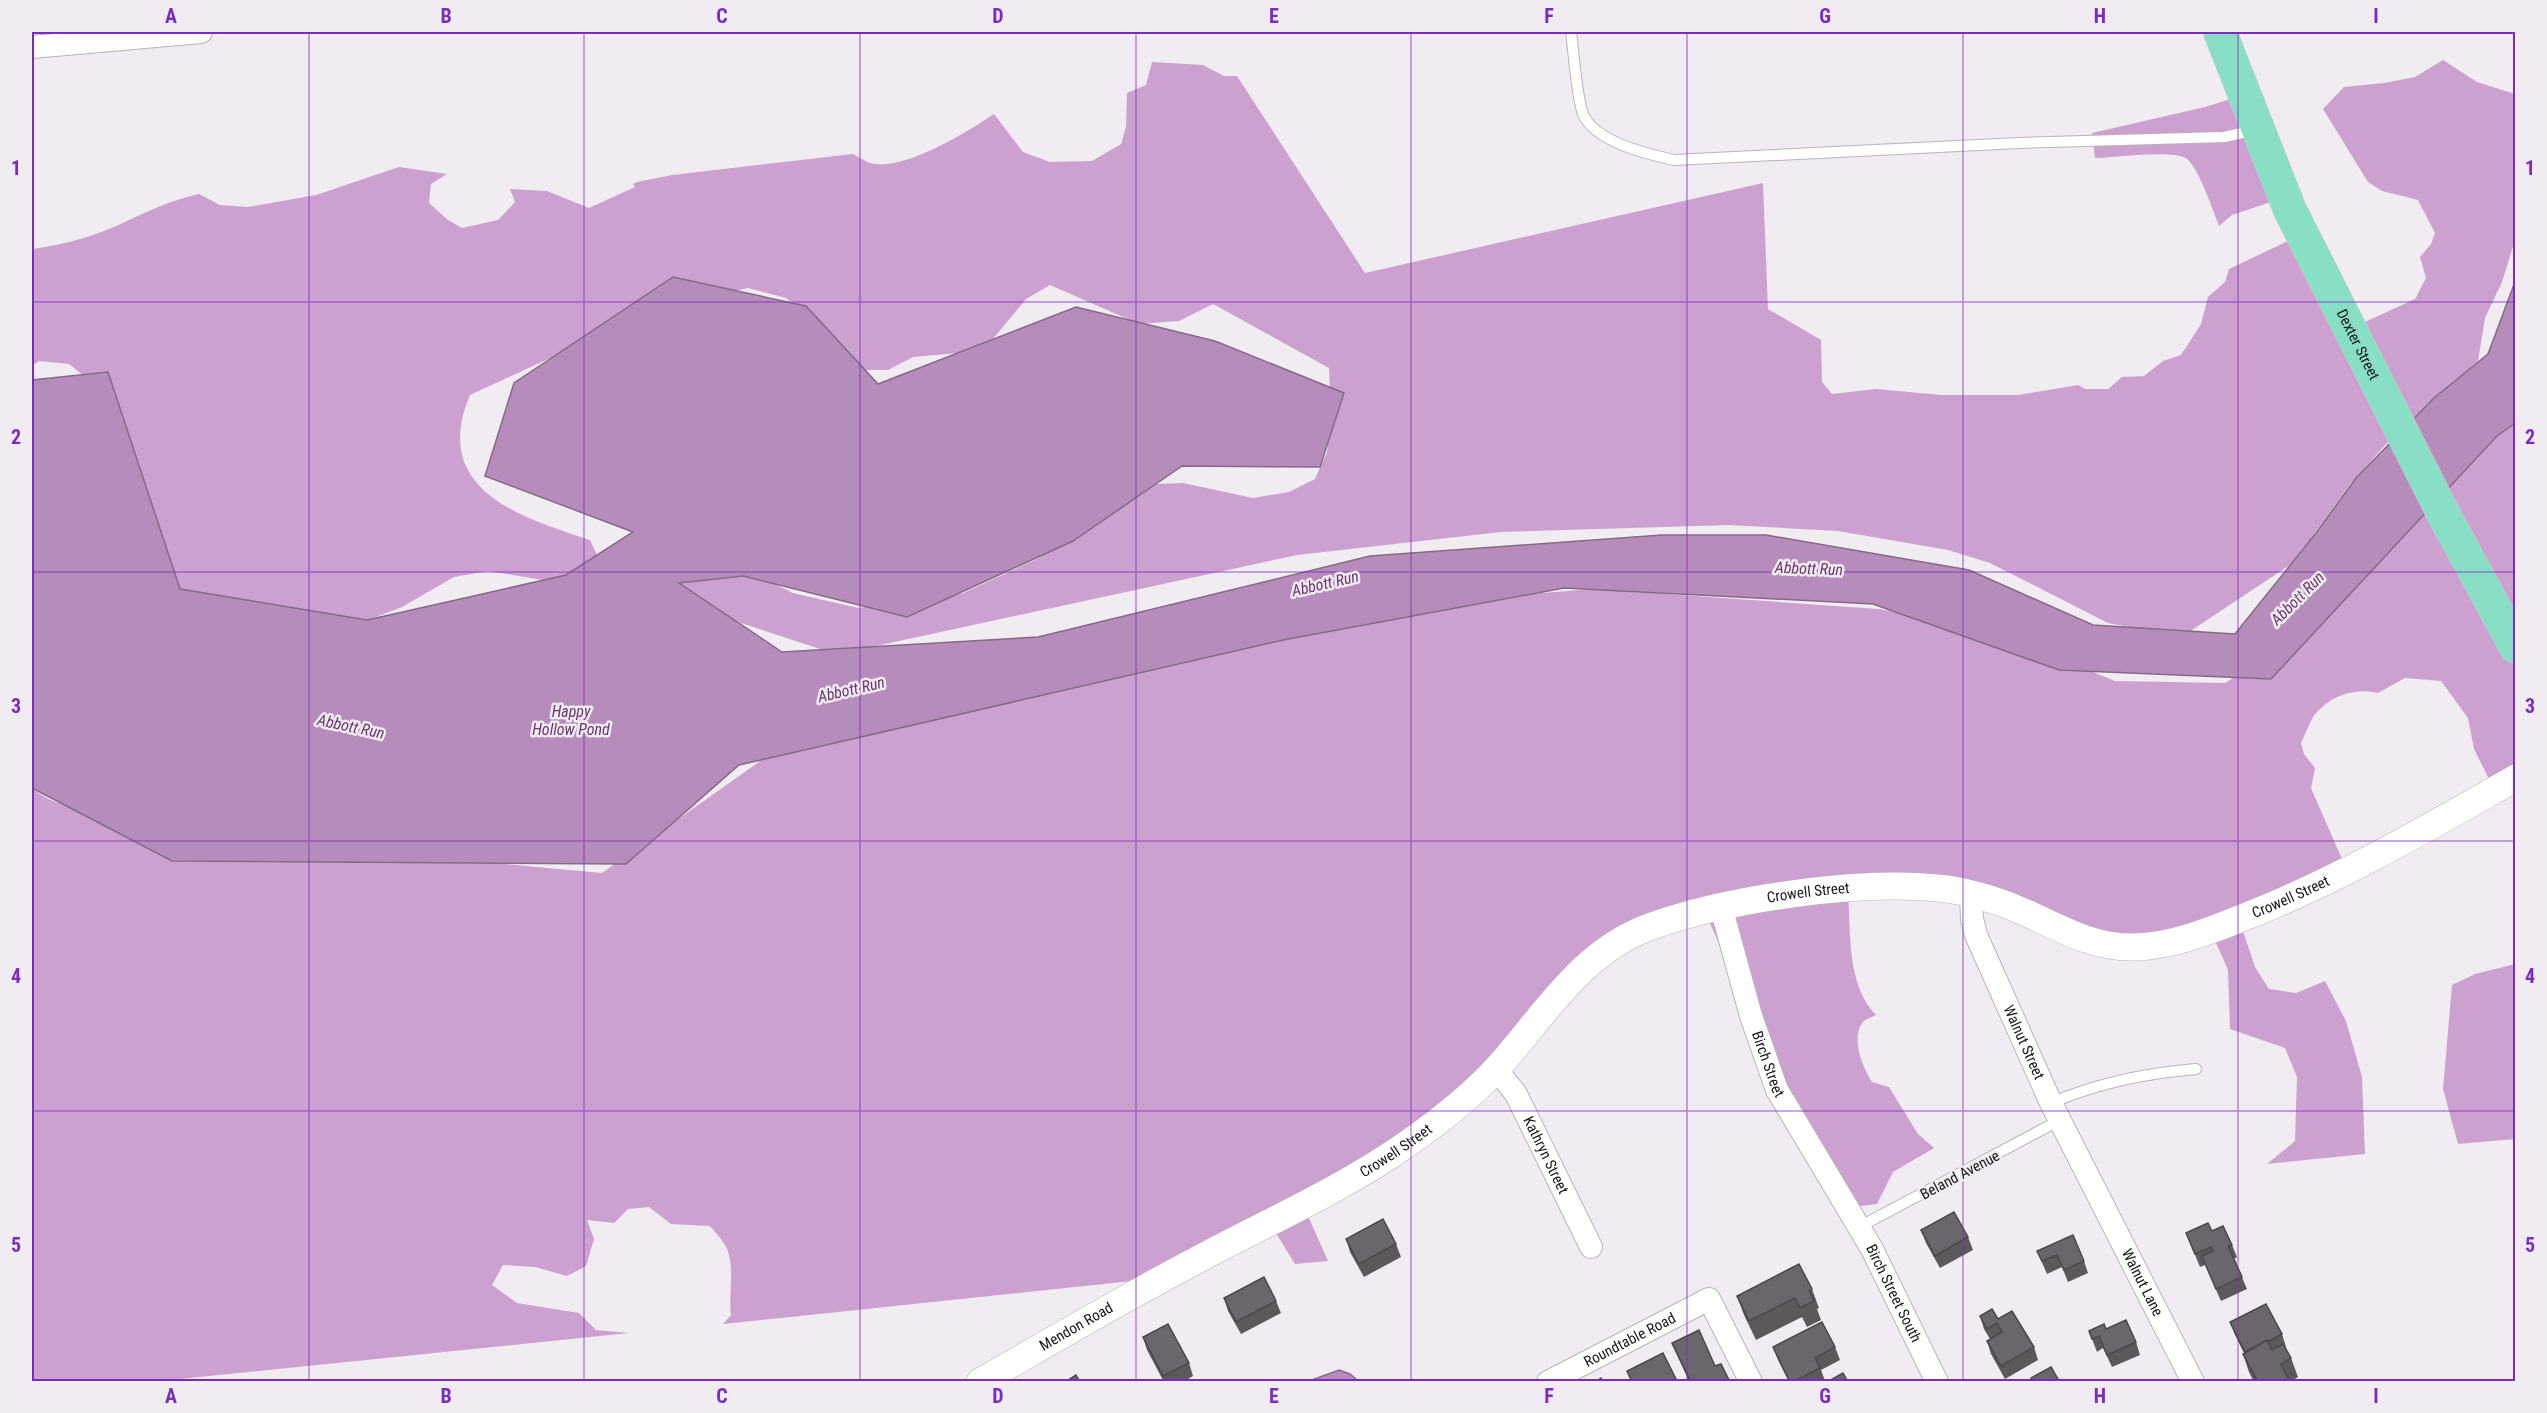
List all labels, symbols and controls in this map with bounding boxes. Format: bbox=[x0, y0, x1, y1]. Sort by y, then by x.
text: A bbox=[165, 4, 177, 28]
text: B bbox=[440, 4, 452, 28]
text: C bbox=[716, 4, 728, 28]
text: D bbox=[992, 4, 1004, 28]
text: E bbox=[1269, 4, 1279, 28]
text: F bbox=[1544, 4, 1554, 28]
text: G bbox=[1819, 4, 1831, 28]
text: H bbox=[2094, 4, 2106, 28]
text: I bbox=[2373, 4, 2379, 28]
text: 1 bbox=[11, 156, 21, 180]
text: 1 bbox=[2525, 156, 2535, 180]
street label: Dexter Street bbox=[2333, 306, 2383, 383]
text: 2 bbox=[11, 425, 21, 449]
text: 2 bbox=[2525, 425, 2535, 449]
water label: Abbott Run bbox=[1774, 558, 1843, 579]
water label: Abbott Run bbox=[1289, 567, 1360, 601]
water label: Abbott Run bbox=[2266, 568, 2328, 630]
water label: Abbott Run bbox=[815, 673, 886, 707]
text: 3 bbox=[11, 694, 21, 718]
text: 3 bbox=[2525, 694, 2535, 718]
water label: Happy Hollow Pond bbox=[532, 702, 610, 739]
water label: Abbott Run bbox=[315, 710, 386, 743]
street label: Crowell Street bbox=[2249, 872, 2332, 922]
street label: Crowell Street bbox=[1765, 879, 1850, 907]
text: 4 bbox=[11, 964, 21, 988]
text: 4 bbox=[2525, 964, 2535, 988]
street label: Walnut Street bbox=[1999, 1002, 2048, 1082]
street label: Birch Street bbox=[1748, 1029, 1788, 1101]
street label: Kathryn Street bbox=[1519, 1113, 1572, 1197]
street label: Crowell Street bbox=[1357, 1120, 1435, 1181]
street label: Beland Avenue bbox=[1917, 1147, 2003, 1203]
text: 5 bbox=[11, 1233, 21, 1257]
text: 5 bbox=[2525, 1233, 2535, 1257]
street label: Birch Street South bbox=[1862, 1241, 1925, 1345]
street label: Walnut Lane bbox=[2118, 1246, 2167, 1319]
street label: Mendon Road bbox=[1036, 1299, 1116, 1355]
street label: Roundtable Road bbox=[1581, 1309, 1679, 1371]
text: A bbox=[165, 1384, 177, 1408]
text: B bbox=[440, 1384, 452, 1408]
text: C bbox=[716, 1384, 728, 1408]
text: D bbox=[992, 1384, 1004, 1408]
text: E bbox=[1269, 1384, 1279, 1408]
text: F bbox=[1544, 1384, 1554, 1408]
text: G bbox=[1819, 1384, 1831, 1408]
text: H bbox=[2094, 1384, 2106, 1408]
text: I bbox=[2373, 1384, 2379, 1408]

